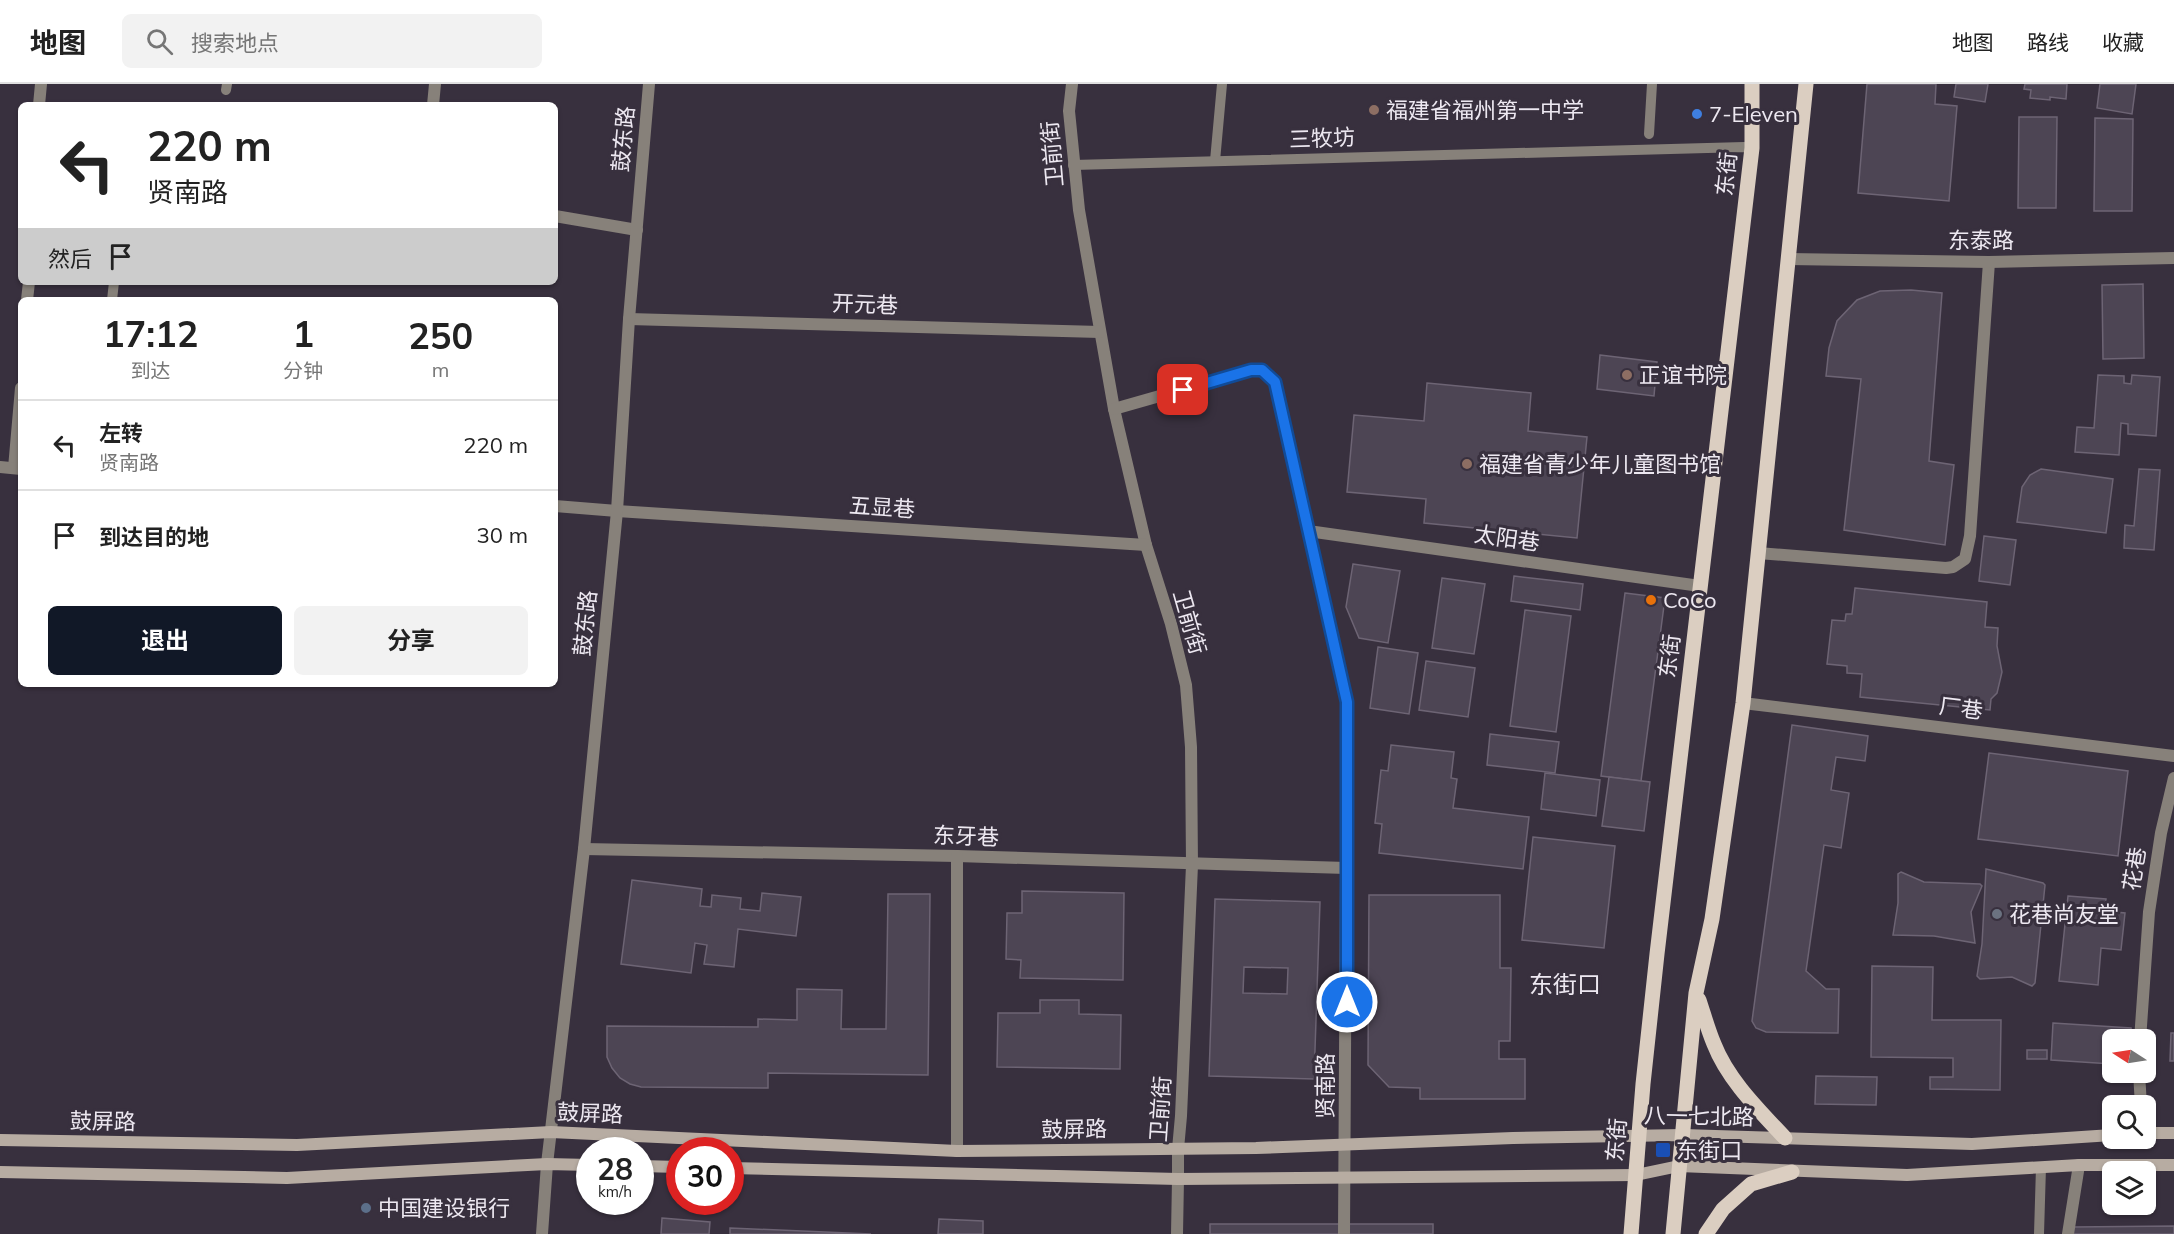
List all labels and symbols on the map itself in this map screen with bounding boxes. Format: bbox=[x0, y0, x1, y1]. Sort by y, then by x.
place label: 福建省福州第一中学 bbox=[1386, 96, 1584, 124]
place label: 7-Eleven bbox=[1709, 100, 1798, 128]
marker: 福建省福州第一中学 bbox=[1367, 103, 1381, 117]
street label: 鼓东路 bbox=[606, 105, 640, 173]
marker: 7-Eleven bbox=[1690, 107, 1704, 121]
street label: 卫前街 bbox=[1035, 120, 1069, 188]
street label: 三牧坊 bbox=[1289, 123, 1355, 153]
street label: 东街 bbox=[1710, 151, 1742, 197]
street label: 东泰路 bbox=[1948, 226, 2014, 254]
street label: 开元巷 bbox=[832, 289, 898, 319]
place label: 正谊书院 bbox=[1639, 361, 1727, 389]
pin bbox=[1157, 364, 1208, 415]
marker: 正谊书院 bbox=[1620, 368, 1634, 382]
place label: 福建省青少年儿童图书馆 bbox=[1479, 450, 1721, 478]
marker: 福建省青少年儿童图书馆 bbox=[1460, 457, 1474, 471]
street label: 五显巷 bbox=[848, 491, 916, 523]
street label: 太阳巷 bbox=[1472, 520, 1542, 556]
street label: 卫前街 bbox=[1167, 586, 1213, 658]
place label: CoCo bbox=[1663, 586, 1717, 614]
street label: 鼓东路 bbox=[568, 589, 602, 657]
marker: CoCo bbox=[1644, 593, 1658, 607]
street label: 东街 bbox=[1652, 632, 1686, 680]
street label: 厂巷 bbox=[1937, 691, 1985, 725]
street label: 东牙巷 bbox=[933, 821, 999, 851]
street label: 花巷 bbox=[2117, 845, 2151, 893]
place label: 花巷尚友堂 bbox=[2009, 900, 2119, 928]
marker: 花巷尚友堂 bbox=[1990, 907, 2004, 921]
district label: 东街口 bbox=[1529, 969, 1601, 999]
position arrow bbox=[1315, 970, 1379, 1034]
north arrow bbox=[2102, 1029, 2156, 1083]
street label: 贤南路 bbox=[1311, 1053, 1339, 1119]
street label: 卫前街 bbox=[1144, 1075, 1176, 1143]
street label: 鼓屏路 bbox=[557, 1098, 623, 1128]
street label: 八一七北路 bbox=[1644, 1101, 1754, 1131]
street label: 鼓屏路 bbox=[70, 1106, 136, 1136]
street label: 鼓屏路 bbox=[1041, 1114, 1107, 1144]
street label: 东街 bbox=[1600, 1117, 1632, 1163]
place label: 东街口 bbox=[1676, 1136, 1742, 1164]
speed limit sign: 30 bbox=[666, 1137, 744, 1215]
marker: 东街口 bbox=[1654, 1141, 1672, 1159]
place label: 中国建设银行 bbox=[378, 1194, 510, 1222]
marker: 中国建设银行 bbox=[359, 1201, 373, 1215]

